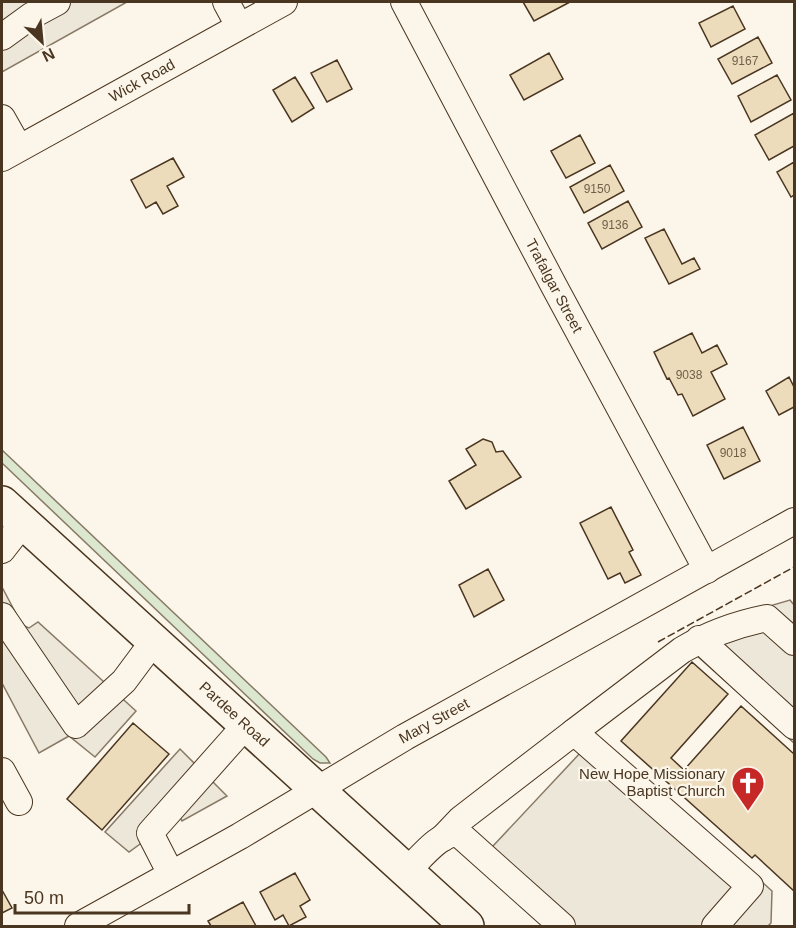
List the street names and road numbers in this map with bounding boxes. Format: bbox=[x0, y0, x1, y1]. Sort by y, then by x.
street label: Wick Road bbox=[106, 55, 178, 105]
street label: Trafalgar Street bbox=[523, 236, 587, 336]
street label: Pardee Road bbox=[196, 678, 273, 750]
street label: Mary Street bbox=[396, 694, 473, 747]

